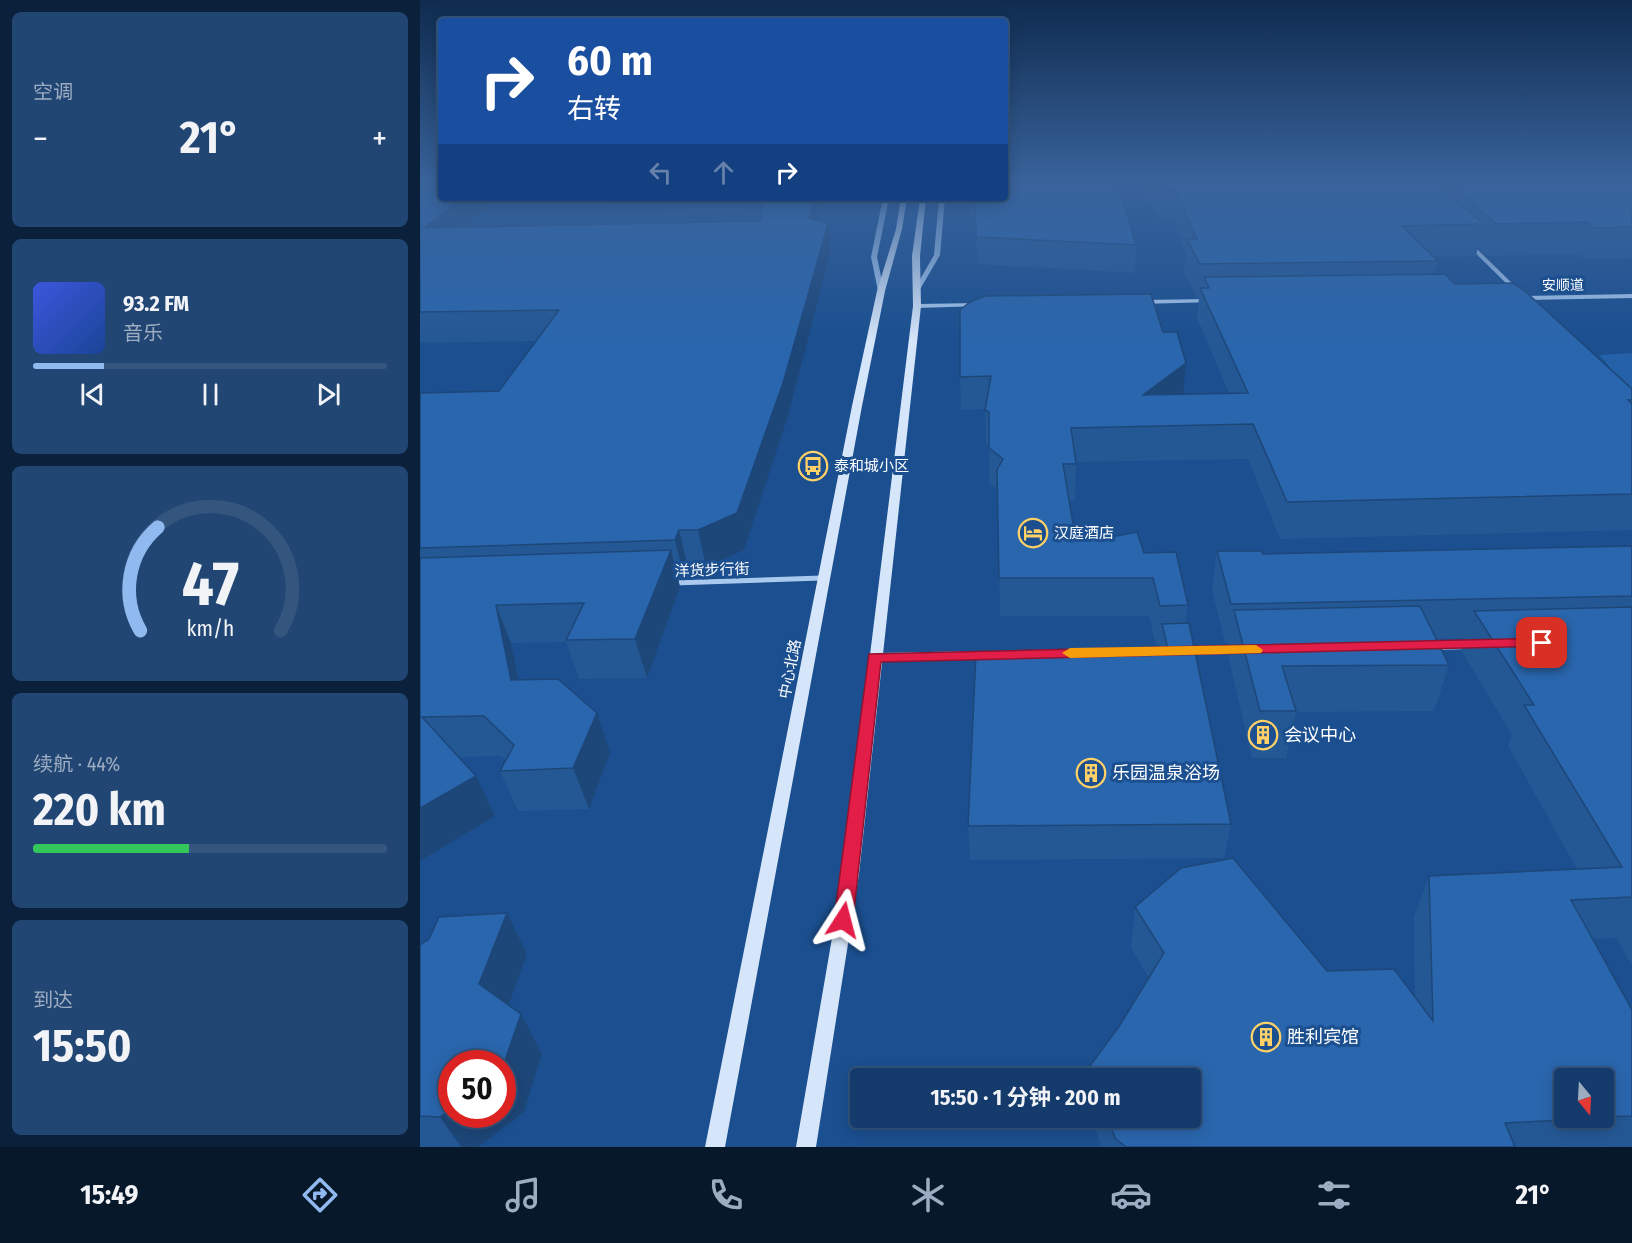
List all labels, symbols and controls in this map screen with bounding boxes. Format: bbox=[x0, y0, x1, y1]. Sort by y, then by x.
text: 60 m bbox=[567, 36, 653, 86]
icon: right bbox=[468, 42, 546, 120]
text: 空调 bbox=[33, 80, 73, 104]
text: 右转 bbox=[567, 93, 621, 125]
text: 21° bbox=[180, 111, 240, 165]
text: − bbox=[33, 119, 48, 159]
text: + bbox=[372, 119, 387, 159]
icon: left bbox=[644, 156, 677, 189]
icon: ahead bbox=[707, 156, 740, 189]
icon: right bbox=[770, 156, 803, 189]
street label: 安顺道 bbox=[1542, 277, 1584, 294]
text: 93.2 FM bbox=[123, 290, 189, 317]
text: 音乐 bbox=[123, 321, 163, 345]
icon: previous bbox=[76, 378, 109, 411]
icon: pause bbox=[194, 378, 227, 411]
icon: next bbox=[312, 378, 345, 411]
bus stop icon: 泰和城小区 bbox=[797, 450, 829, 482]
place label: 泰和城小区 bbox=[834, 457, 909, 475]
hotel icon: 汉庭酒店 bbox=[1017, 517, 1049, 549]
place label: 汉庭酒店 bbox=[1054, 524, 1114, 542]
text: 47 bbox=[181, 547, 239, 622]
street label: 洋货步行街 bbox=[674, 560, 750, 580]
text: km/h bbox=[186, 616, 234, 642]
pin bbox=[1516, 617, 1567, 668]
icon: arrive bbox=[1525, 626, 1558, 659]
street label: 中心北路 bbox=[775, 638, 805, 700]
building icon: 会议中心 bbox=[1247, 719, 1279, 751]
place label: 会议中心 bbox=[1284, 724, 1356, 746]
text: 续航 · 44% bbox=[33, 752, 120, 776]
building icon: 乐园温泉浴场 bbox=[1075, 757, 1107, 789]
place label: 乐园温泉浴场 bbox=[1112, 762, 1220, 784]
text: 220 km bbox=[33, 783, 166, 837]
position arrow bbox=[811, 888, 875, 952]
text: 到达 bbox=[33, 988, 73, 1012]
text: 15:50 bbox=[33, 1019, 131, 1073]
building icon: 胜利宾馆 bbox=[1250, 1021, 1282, 1053]
place label: 胜利宾馆 bbox=[1287, 1026, 1359, 1048]
speed limit sign: 50 bbox=[438, 1050, 516, 1128]
north arrow bbox=[1554, 1068, 1614, 1128]
map controls bbox=[1554, 1068, 1614, 1128]
text: 15:50 · 1 分钟 · 200 m bbox=[931, 1084, 1120, 1111]
icon: directions bbox=[299, 1174, 341, 1216]
icon: music bbox=[502, 1174, 544, 1216]
icon: phone bbox=[705, 1174, 747, 1216]
icon: climate bbox=[907, 1174, 949, 1216]
icon: car bbox=[1110, 1174, 1152, 1216]
icon: filters bbox=[1313, 1174, 1355, 1216]
text: 15:49 bbox=[80, 1179, 138, 1211]
text: 21° bbox=[1515, 1179, 1552, 1211]

